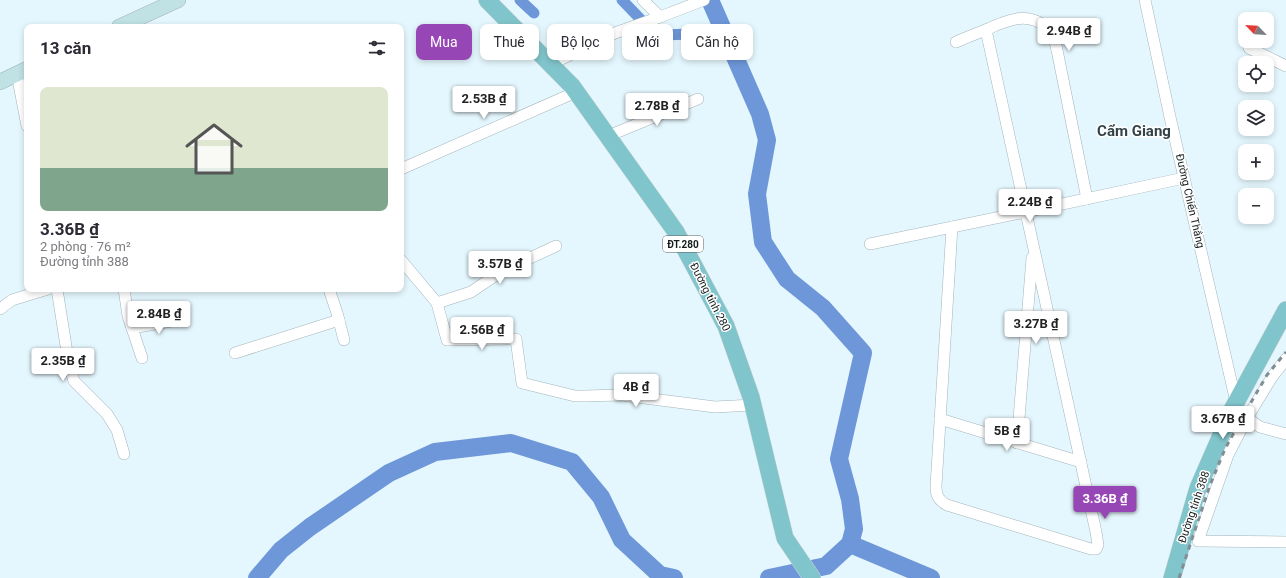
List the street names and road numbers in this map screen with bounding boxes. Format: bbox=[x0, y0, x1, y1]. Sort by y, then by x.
street label: Đường Chiến Thắng bbox=[1173, 152, 1207, 250]
road number: ĐT.280 bbox=[663, 236, 703, 252]
street label: Đường tỉnh 280 bbox=[687, 261, 733, 333]
street label: Đường tỉnh 388 bbox=[1176, 469, 1212, 545]

